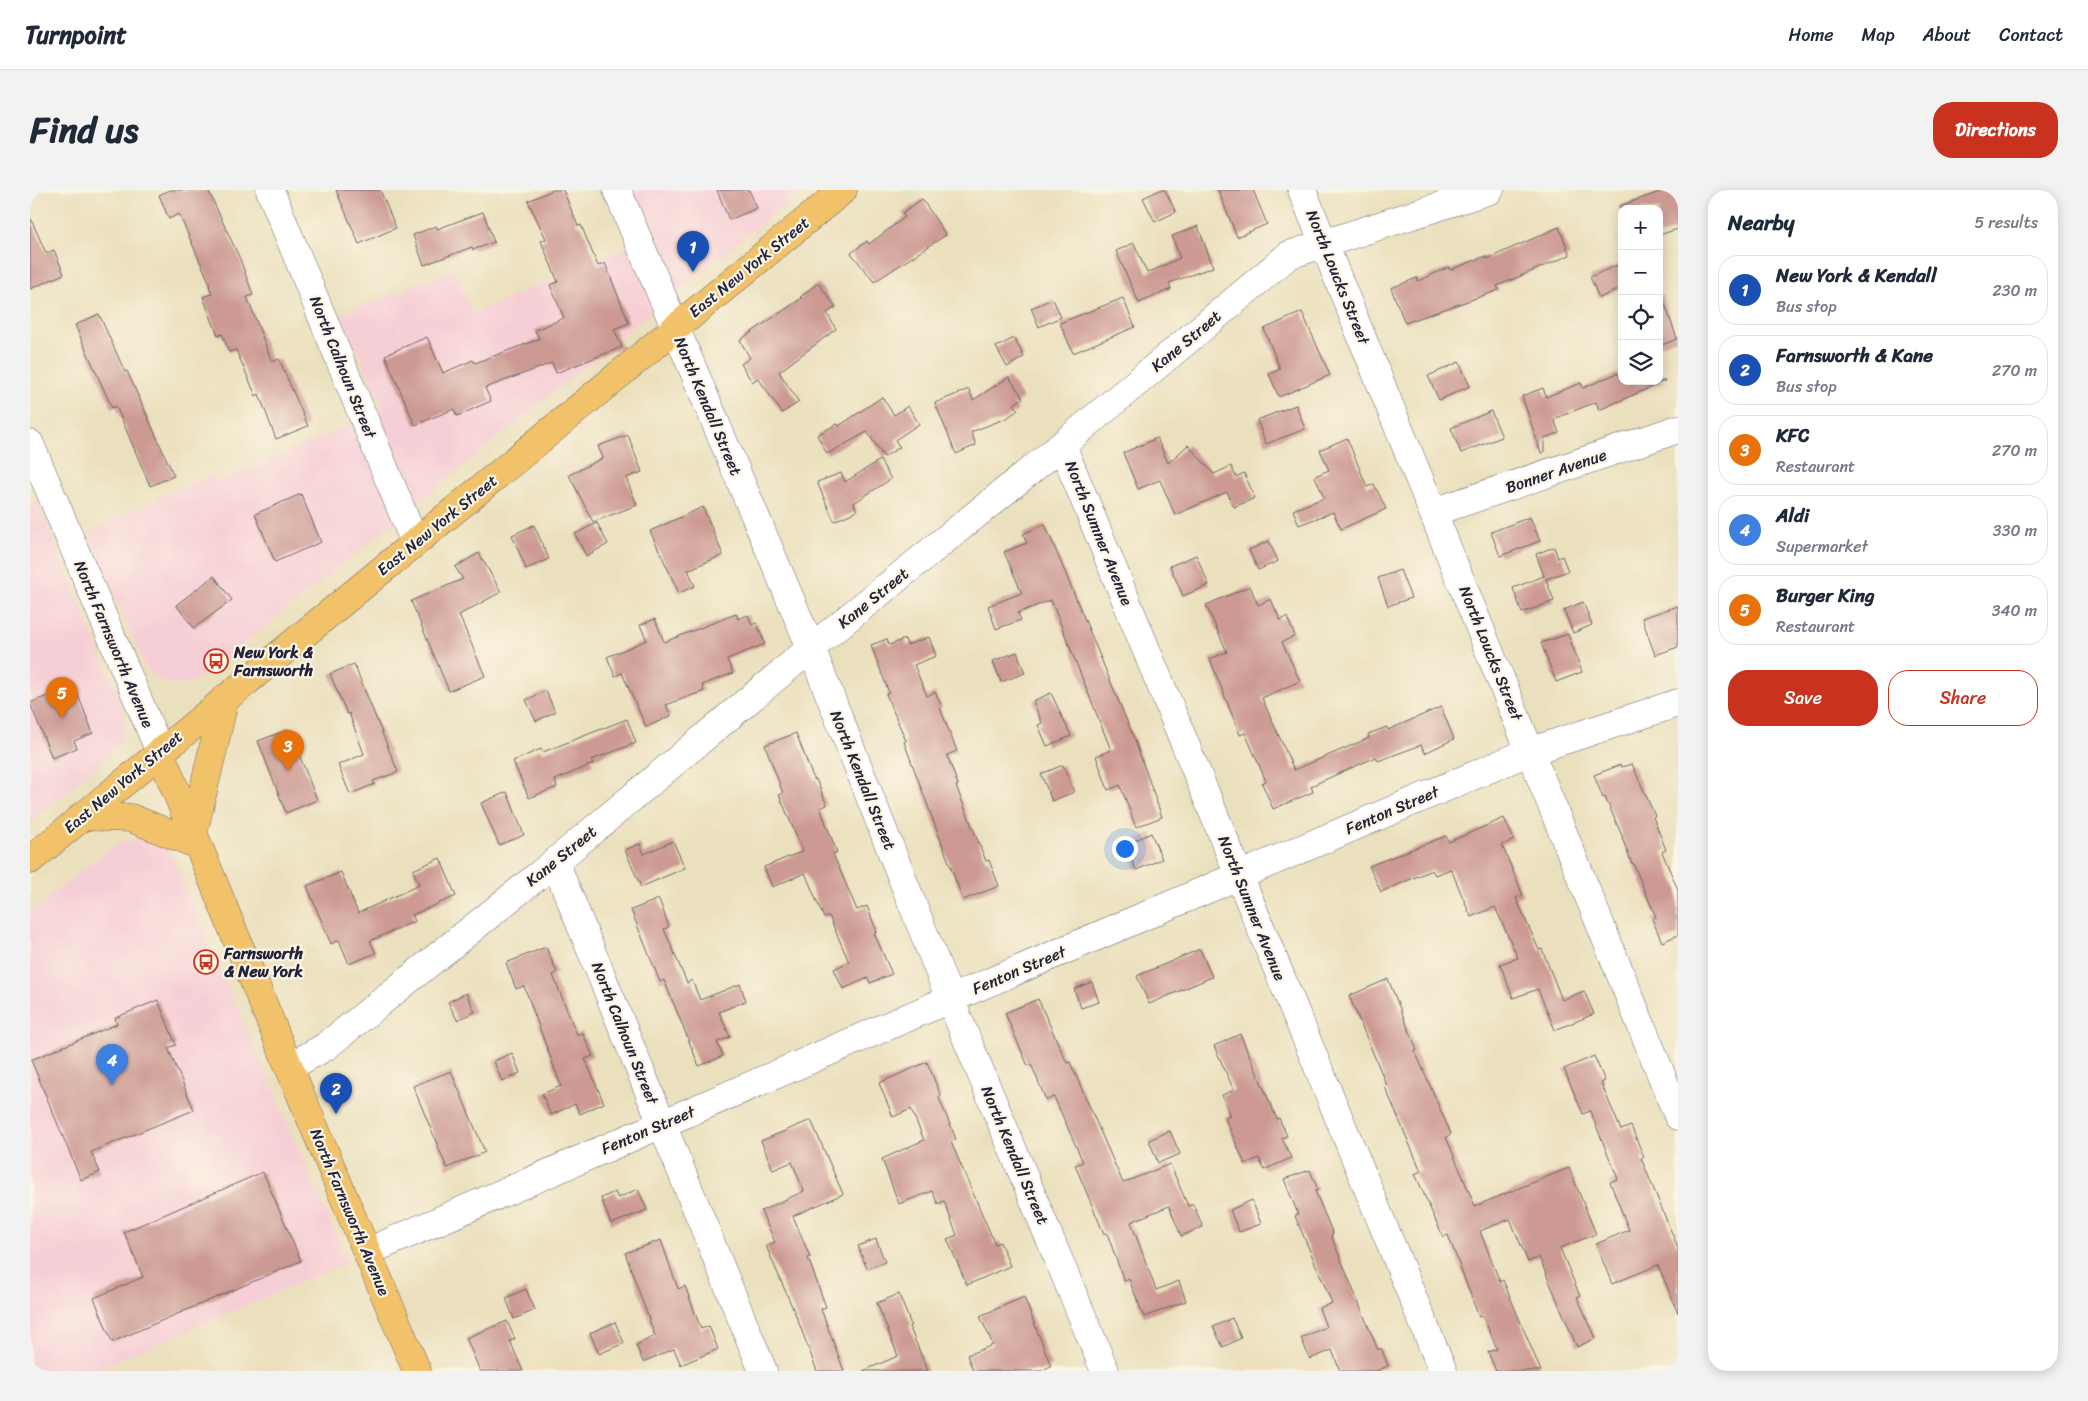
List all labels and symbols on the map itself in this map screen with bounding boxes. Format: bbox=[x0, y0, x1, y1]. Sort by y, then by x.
street label: North Loucks Street bbox=[1298, 205, 1378, 349]
street label: East New York Street bbox=[682, 209, 816, 325]
pin: 1 bbox=[677, 231, 709, 272]
street label: North Calhoun Street bbox=[301, 291, 385, 443]
street label: Kane Street bbox=[1144, 302, 1228, 380]
street label: North Kendall Street bbox=[666, 332, 750, 480]
street label: Bonner Avenue bbox=[1501, 440, 1611, 502]
street label: North Sumner Avenue bbox=[1057, 456, 1141, 610]
street label: East New York Street bbox=[370, 467, 504, 583]
street label: North Farnsworth Avenue bbox=[66, 556, 163, 733]
street label: Kane Street bbox=[831, 560, 915, 636]
street label: North Loucks Street bbox=[1451, 581, 1531, 725]
place label: New York & Farnsworth bbox=[233, 638, 314, 685]
bus stop icon: New York & Farnsworth bbox=[203, 648, 229, 674]
pin: 5 bbox=[46, 677, 78, 718]
street label: North Kendall Street bbox=[822, 706, 904, 854]
street label: East New York Street bbox=[57, 723, 189, 841]
pin: 3 bbox=[272, 730, 304, 771]
street label: Fenton Street bbox=[1341, 777, 1444, 843]
street label: Kane Street bbox=[519, 818, 603, 894]
street label: North Sumner Avenue bbox=[1210, 831, 1294, 985]
your location bbox=[1112, 836, 1138, 862]
street label: Fenton Street bbox=[968, 937, 1071, 1003]
place label: Farnsworth & New York bbox=[223, 939, 304, 986]
bus stop icon: Farnsworth & New York bbox=[193, 949, 219, 975]
street label: North Calhoun Street bbox=[583, 957, 667, 1109]
pin: 4 bbox=[96, 1044, 128, 1085]
pin: 2 bbox=[320, 1073, 352, 1114]
street label: North Kendall Street bbox=[973, 1081, 1057, 1229]
street label: Fenton Street bbox=[597, 1097, 700, 1163]
street label: North Farnsworth Avenue bbox=[302, 1124, 399, 1301]

